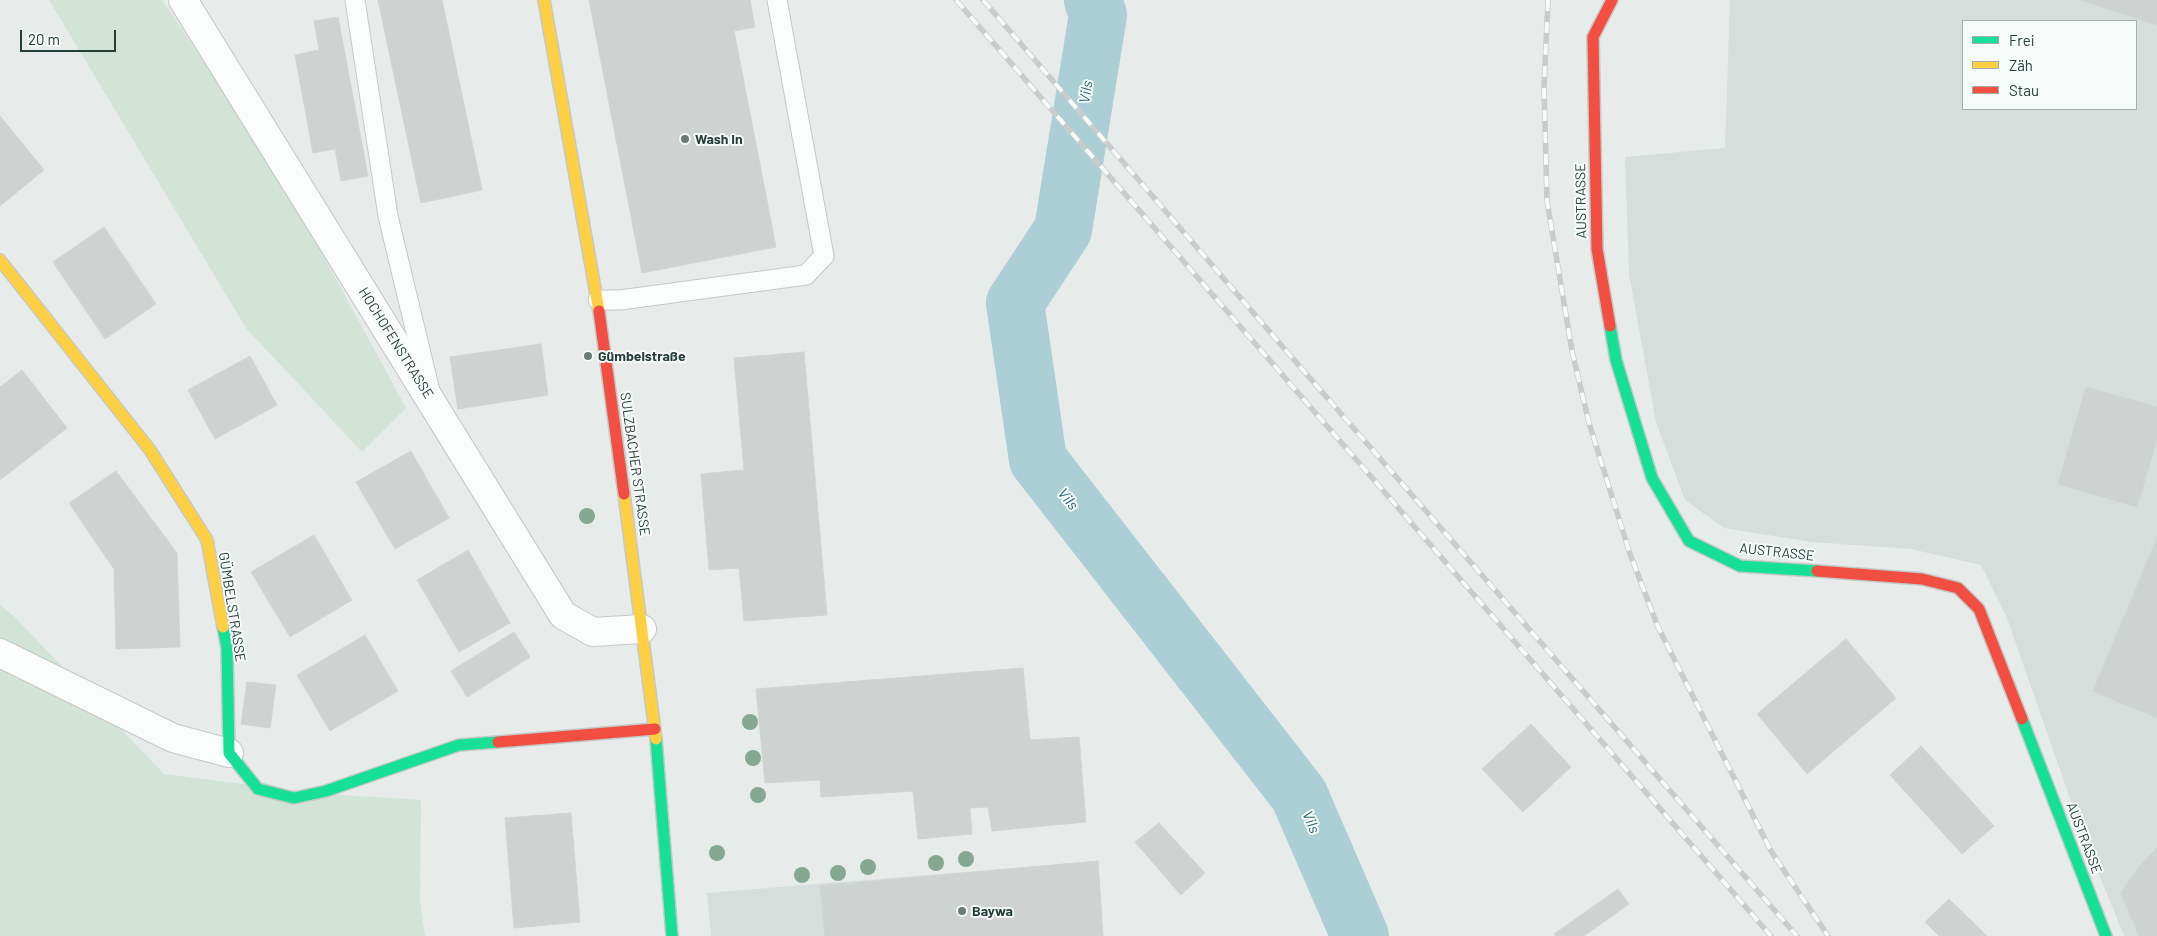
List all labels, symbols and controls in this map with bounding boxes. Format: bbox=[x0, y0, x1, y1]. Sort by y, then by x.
scale bar bbox=[22, 20, 119, 52]
legend bbox=[1962, 20, 2137, 110]
text: 20 m bbox=[28, 30, 60, 48]
text: Frei bbox=[2009, 31, 2035, 49]
text: Zäh bbox=[2009, 56, 2033, 74]
water label: Vils bbox=[1075, 79, 1097, 105]
text: Stau bbox=[2009, 81, 2039, 99]
place label: Wash In bbox=[695, 131, 743, 147]
marker: Wash In bbox=[679, 133, 691, 145]
street label: AUSTRASSE bbox=[1572, 163, 1590, 239]
street label: HOCHOFENSTRASSE bbox=[355, 284, 437, 402]
place label: Gümbelstraße bbox=[598, 348, 686, 364]
marker: Gümbelstraße bbox=[582, 350, 594, 362]
street label: SULZBACHER STRASSE bbox=[617, 391, 653, 537]
water label: Vils bbox=[1054, 485, 1082, 513]
street label: AUSTRASSE bbox=[1739, 540, 1815, 564]
street label: GÜMBELSTRASSE bbox=[215, 551, 249, 663]
street label: AUSTRASSE bbox=[2063, 800, 2105, 876]
water label: Vils bbox=[1298, 808, 1324, 836]
place label: Baywa bbox=[972, 903, 1013, 919]
marker: Baywa bbox=[956, 905, 968, 917]

